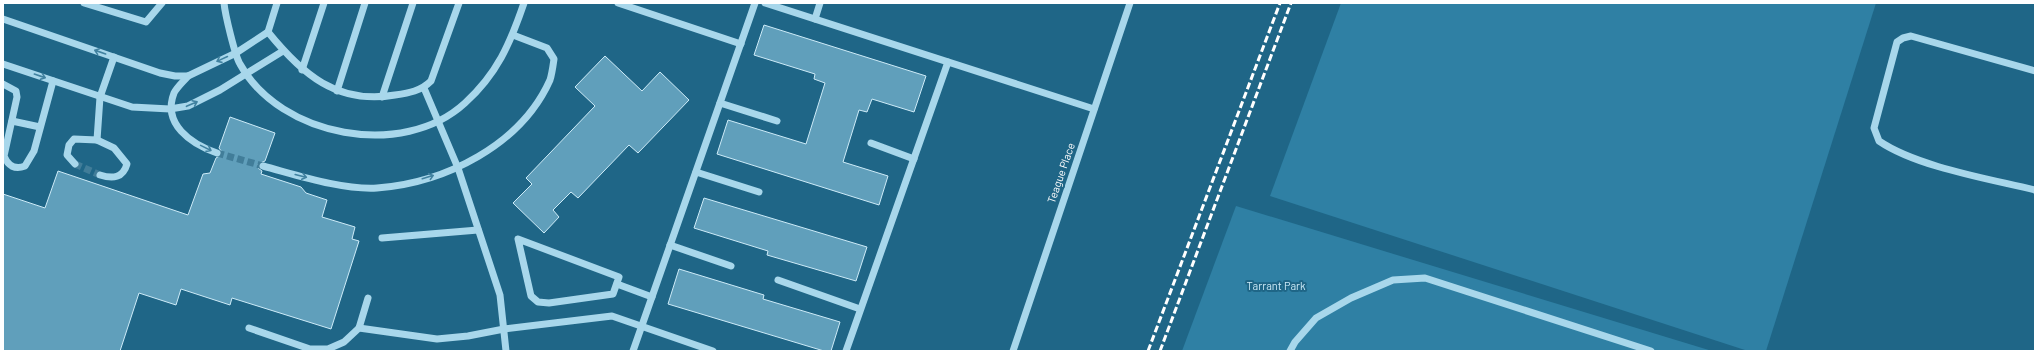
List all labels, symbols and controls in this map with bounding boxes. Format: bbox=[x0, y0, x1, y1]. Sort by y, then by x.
one-way arrow bbox=[95, 48, 107, 56]
one-way arrow bbox=[217, 56, 229, 63]
one-way arrow bbox=[34, 73, 46, 81]
one-way arrow bbox=[186, 99, 198, 107]
street label: Teague Place bbox=[1044, 141, 1077, 205]
one-way arrow bbox=[200, 145, 212, 152]
one-way arrow bbox=[294, 173, 307, 180]
one-way arrow bbox=[422, 173, 435, 180]
park label: Tarrant Park bbox=[1246, 279, 1306, 292]

